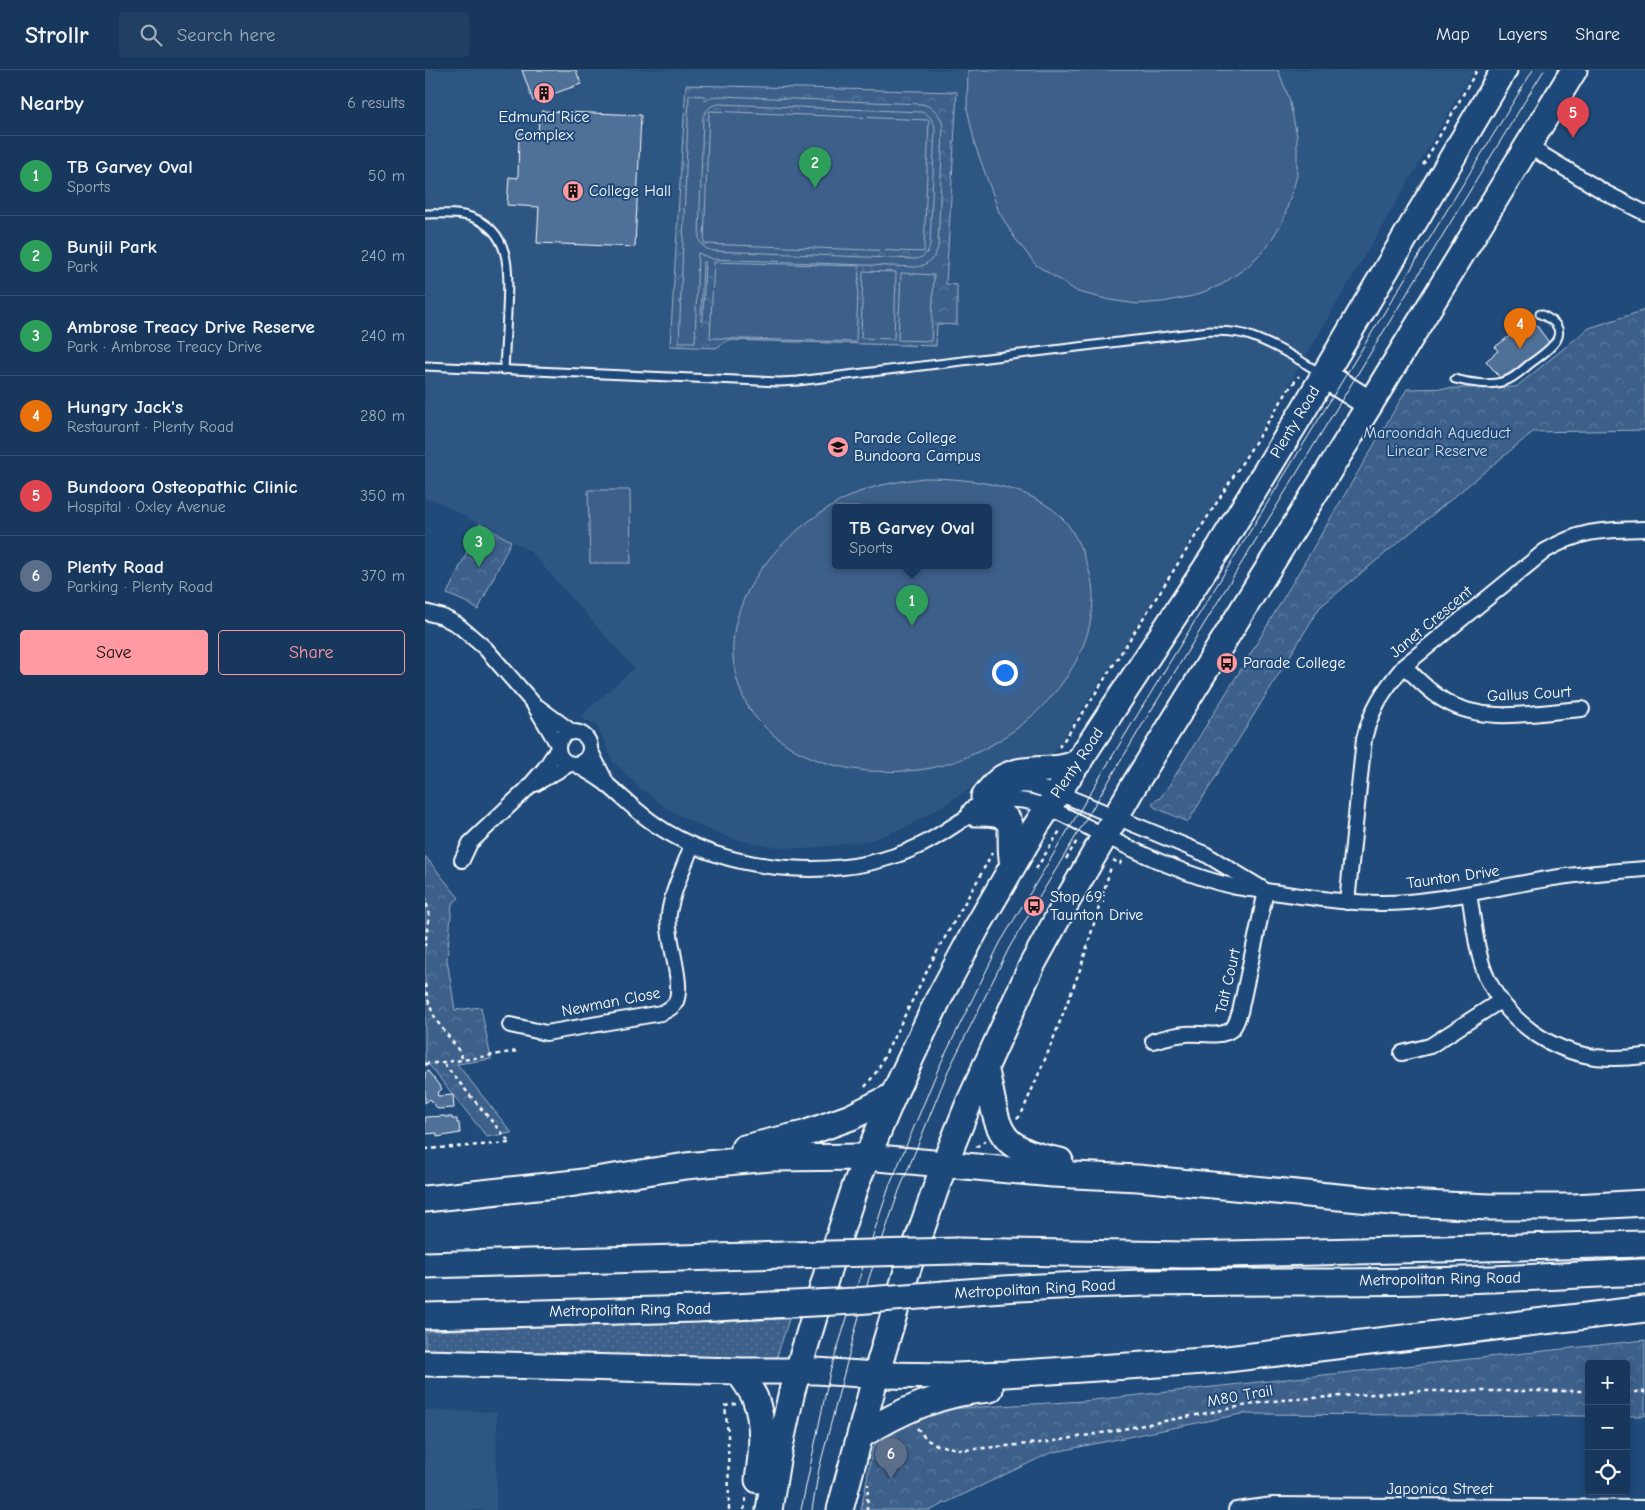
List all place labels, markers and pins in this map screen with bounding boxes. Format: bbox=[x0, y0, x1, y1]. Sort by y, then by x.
building icon: Edmund Rice Complex bbox=[532, 81, 556, 105]
pin: 5 bbox=[1557, 97, 1589, 138]
place label: Edmund Rice Complex bbox=[498, 108, 590, 144]
pin: 2 bbox=[799, 147, 831, 188]
building icon: College Hall bbox=[561, 179, 585, 203]
place label: College Hall bbox=[589, 182, 671, 200]
pin: 4 bbox=[1504, 308, 1536, 349]
place label: Parade College Bundoora Campus bbox=[854, 429, 981, 465]
school or university icon: Parade College Bundoora Campus bbox=[826, 435, 850, 459]
pin: 3 bbox=[463, 526, 495, 567]
pin: 1 bbox=[896, 585, 928, 626]
bus stop icon: Parade College bbox=[1215, 651, 1239, 675]
place label: Parade College bbox=[1243, 654, 1346, 672]
place label: Stop 69: Taunton Drive bbox=[1050, 888, 1143, 924]
bus stop icon: Stop 69: Taunton Drive bbox=[1022, 894, 1046, 918]
pin: 6 bbox=[875, 1438, 907, 1479]

